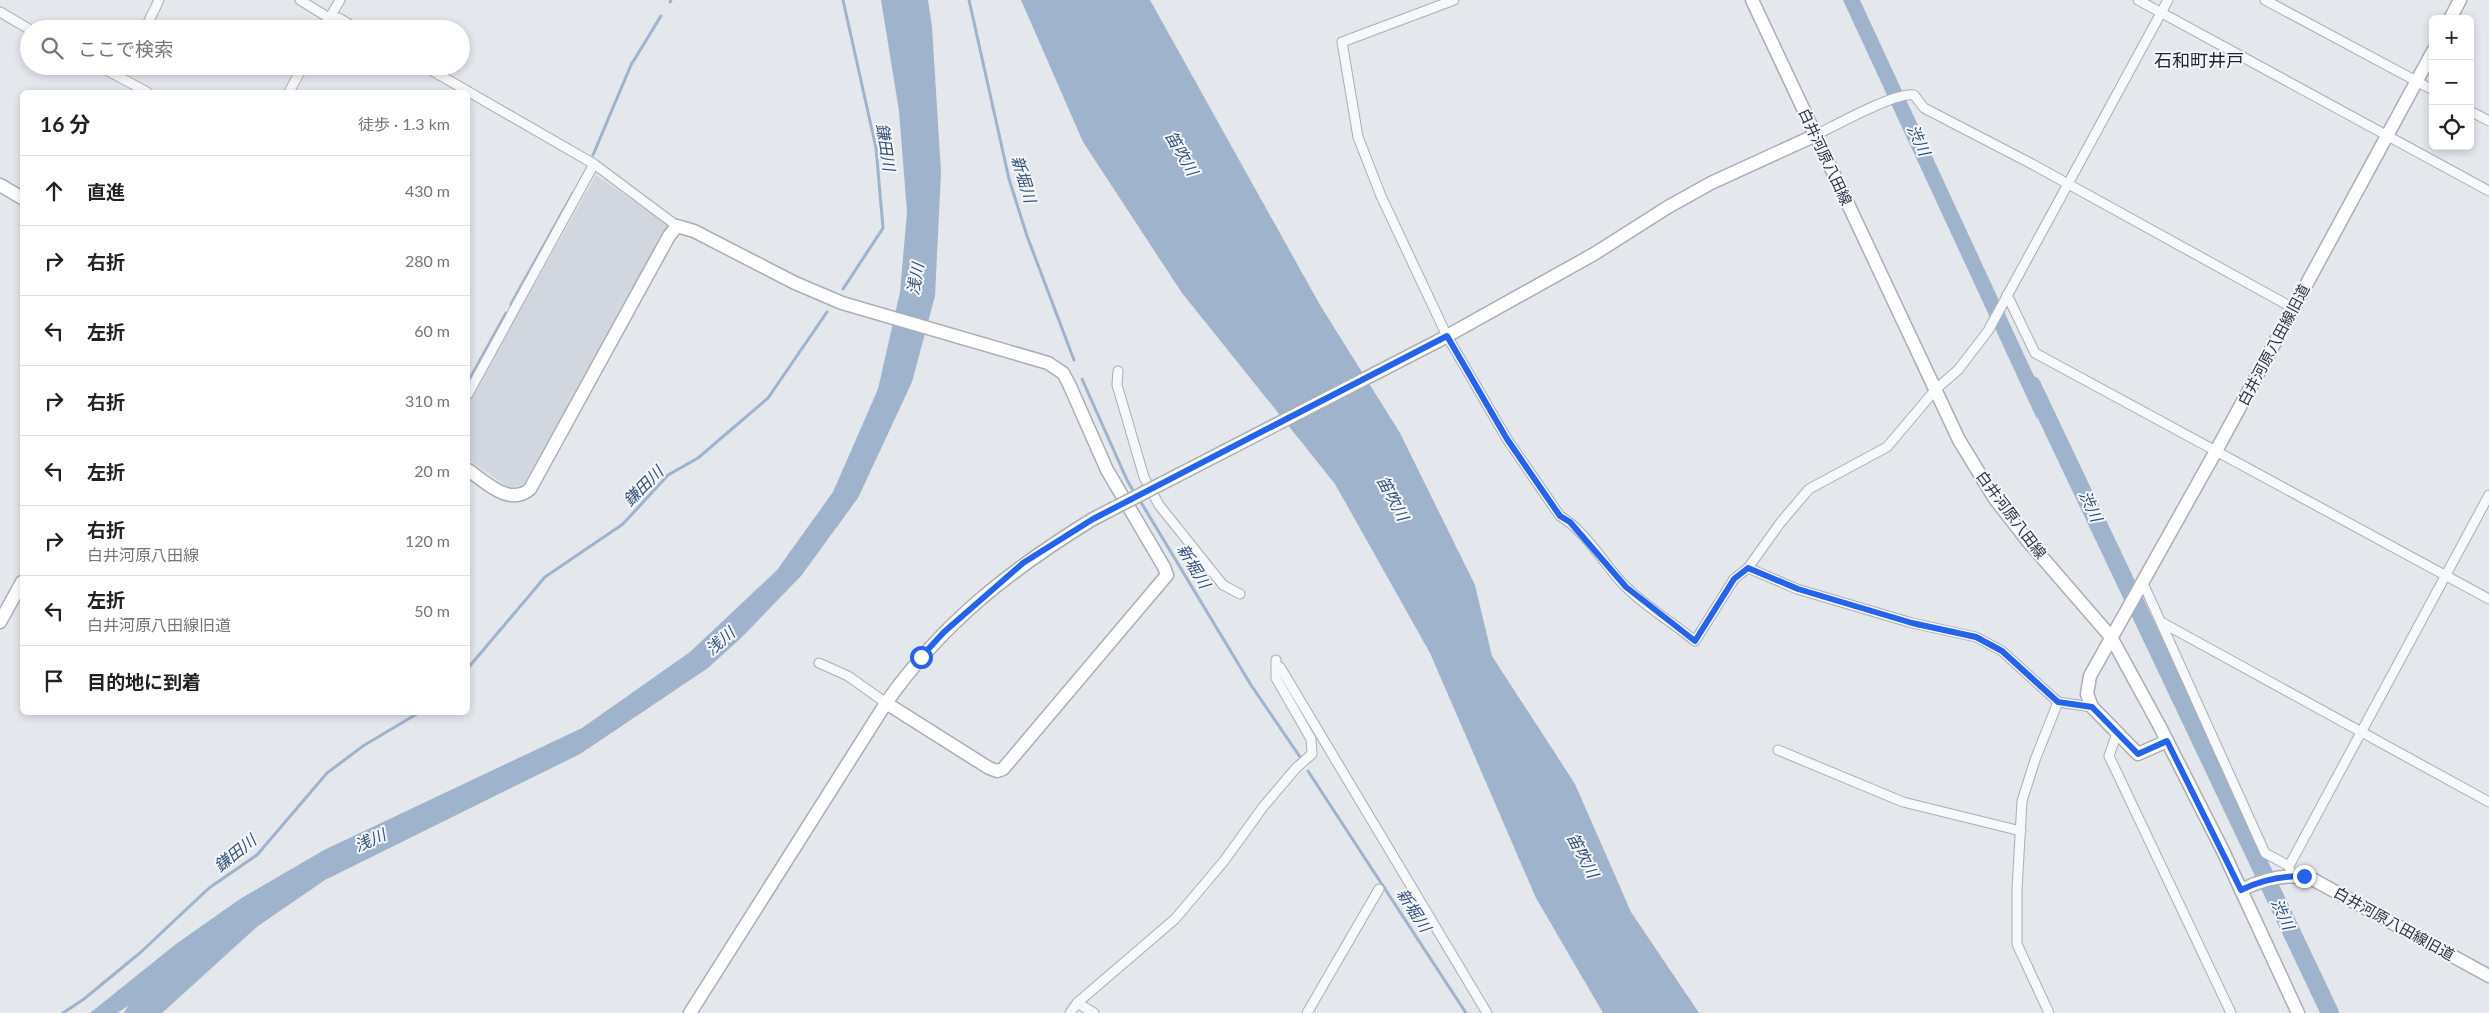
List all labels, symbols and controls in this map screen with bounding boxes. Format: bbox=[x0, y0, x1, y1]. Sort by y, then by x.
map controls bbox=[2429, 15, 2474, 150]
button: + bbox=[2429, 15, 2474, 60]
search box bbox=[20, 20, 470, 75]
icon: search bbox=[38, 34, 66, 62]
text: ここで検索 bbox=[78, 37, 173, 60]
district label: 石和町井戸 bbox=[2154, 49, 2244, 71]
button: − bbox=[2429, 60, 2474, 105]
street label: 白井河原八田線 bbox=[1796, 105, 1856, 208]
button: locate bbox=[2429, 105, 2474, 150]
text: 16 分 bbox=[40, 111, 90, 136]
text: 徒歩 · 1.3 km bbox=[358, 114, 450, 133]
water label: 渋川 bbox=[1904, 121, 1936, 160]
water label: 鎌田川 bbox=[873, 122, 900, 174]
water label: 笛吹川 bbox=[1162, 127, 1204, 180]
water label: 新堀川 bbox=[1008, 153, 1041, 206]
icon: ahead bbox=[40, 177, 68, 205]
text: 直進 bbox=[87, 180, 125, 203]
text: 430 m bbox=[405, 181, 450, 200]
icon: right bbox=[40, 247, 68, 275]
text: 右折 bbox=[87, 250, 125, 273]
text: 280 m bbox=[405, 251, 450, 270]
water label: 浅川 bbox=[902, 260, 927, 296]
street label: 白井河原八田線旧道 bbox=[2233, 281, 2313, 408]
icon: left bbox=[40, 317, 68, 345]
text: 左折 bbox=[87, 320, 125, 343]
text: 60 m bbox=[414, 321, 450, 340]
icon: right bbox=[40, 387, 68, 415]
text: 右折 bbox=[87, 390, 125, 413]
text: 310 m bbox=[405, 391, 450, 410]
icon: left bbox=[40, 457, 68, 485]
text: 左折 bbox=[87, 460, 125, 483]
text: 20 m bbox=[414, 461, 450, 480]
water label: 鎌田川 bbox=[619, 461, 668, 509]
street label: 白井河原八田線 bbox=[1973, 467, 2051, 562]
water label: 笛吹川 bbox=[1374, 472, 1414, 525]
water label: 渋川 bbox=[2076, 487, 2108, 526]
text: 右折 bbox=[87, 518, 125, 541]
icon: right bbox=[40, 527, 68, 555]
text: 120 m bbox=[405, 531, 450, 550]
water label: 新堀川 bbox=[1174, 540, 1216, 593]
text: 白井河原八田線 bbox=[87, 545, 199, 564]
text: 左折 bbox=[87, 588, 125, 611]
icon: left bbox=[40, 597, 68, 625]
text: 50 m bbox=[414, 601, 450, 620]
text: 白井河原八田線旧道 bbox=[87, 615, 231, 634]
water label: 浅川 bbox=[701, 622, 739, 658]
route start bbox=[910, 646, 933, 669]
icon: arrive bbox=[40, 667, 68, 695]
text: 目的地に到着 bbox=[87, 670, 201, 693]
water label: 浅川 bbox=[351, 824, 390, 855]
water label: 鎌田川 bbox=[210, 829, 261, 875]
water label: 笛吹川 bbox=[1564, 829, 1604, 882]
route end bbox=[2293, 865, 2316, 888]
street label: 白井河原八田線旧道 bbox=[2331, 883, 2458, 964]
water label: 新堀川 bbox=[1393, 884, 1437, 937]
water label: 渋川 bbox=[2268, 895, 2300, 934]

